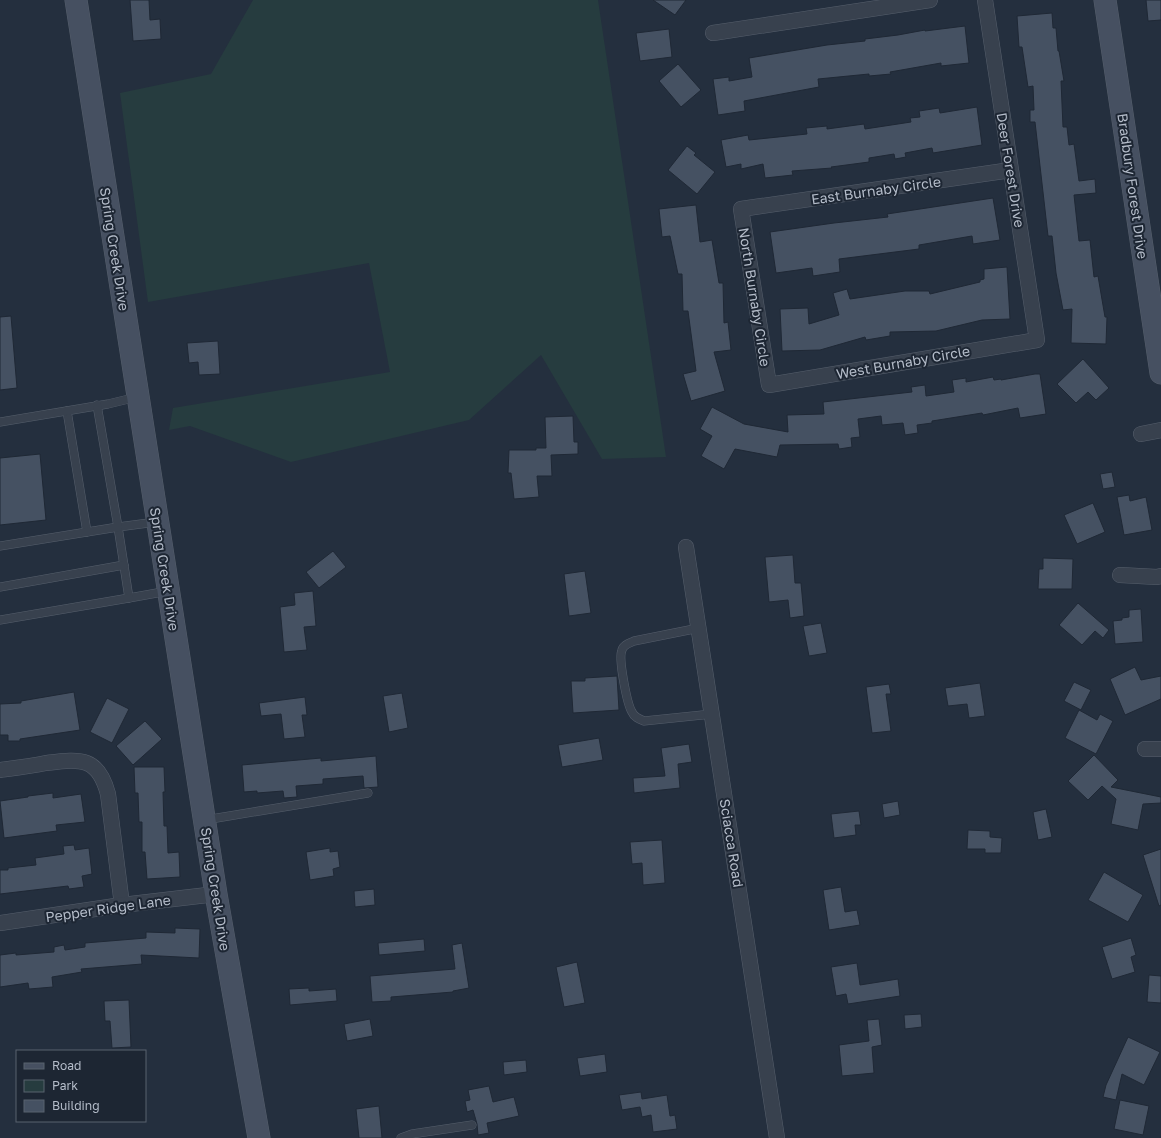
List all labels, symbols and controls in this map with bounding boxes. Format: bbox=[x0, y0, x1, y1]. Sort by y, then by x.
street label: Deer Forest Drive bbox=[994, 111, 1028, 229]
street label: Bradbury Forest Drive bbox=[1114, 112, 1152, 260]
street label: East Burnaby Circle bbox=[810, 172, 942, 208]
street label: Spring Creek Drive bbox=[97, 186, 133, 312]
street label: North Burnaby Circle bbox=[736, 226, 774, 368]
street label: West Burnaby Circle bbox=[835, 342, 971, 382]
street label: Spring Creek Drive bbox=[147, 506, 183, 632]
street label: Sciacca Road bbox=[717, 798, 747, 888]
street label: Spring Creek Drive bbox=[198, 826, 234, 952]
street label: Pepper Ridge Lane bbox=[44, 891, 172, 925]
legend bbox=[16, 1050, 146, 1122]
text: Road bbox=[52, 1058, 81, 1073]
text: Park bbox=[52, 1078, 78, 1093]
text: Building bbox=[52, 1098, 100, 1113]

